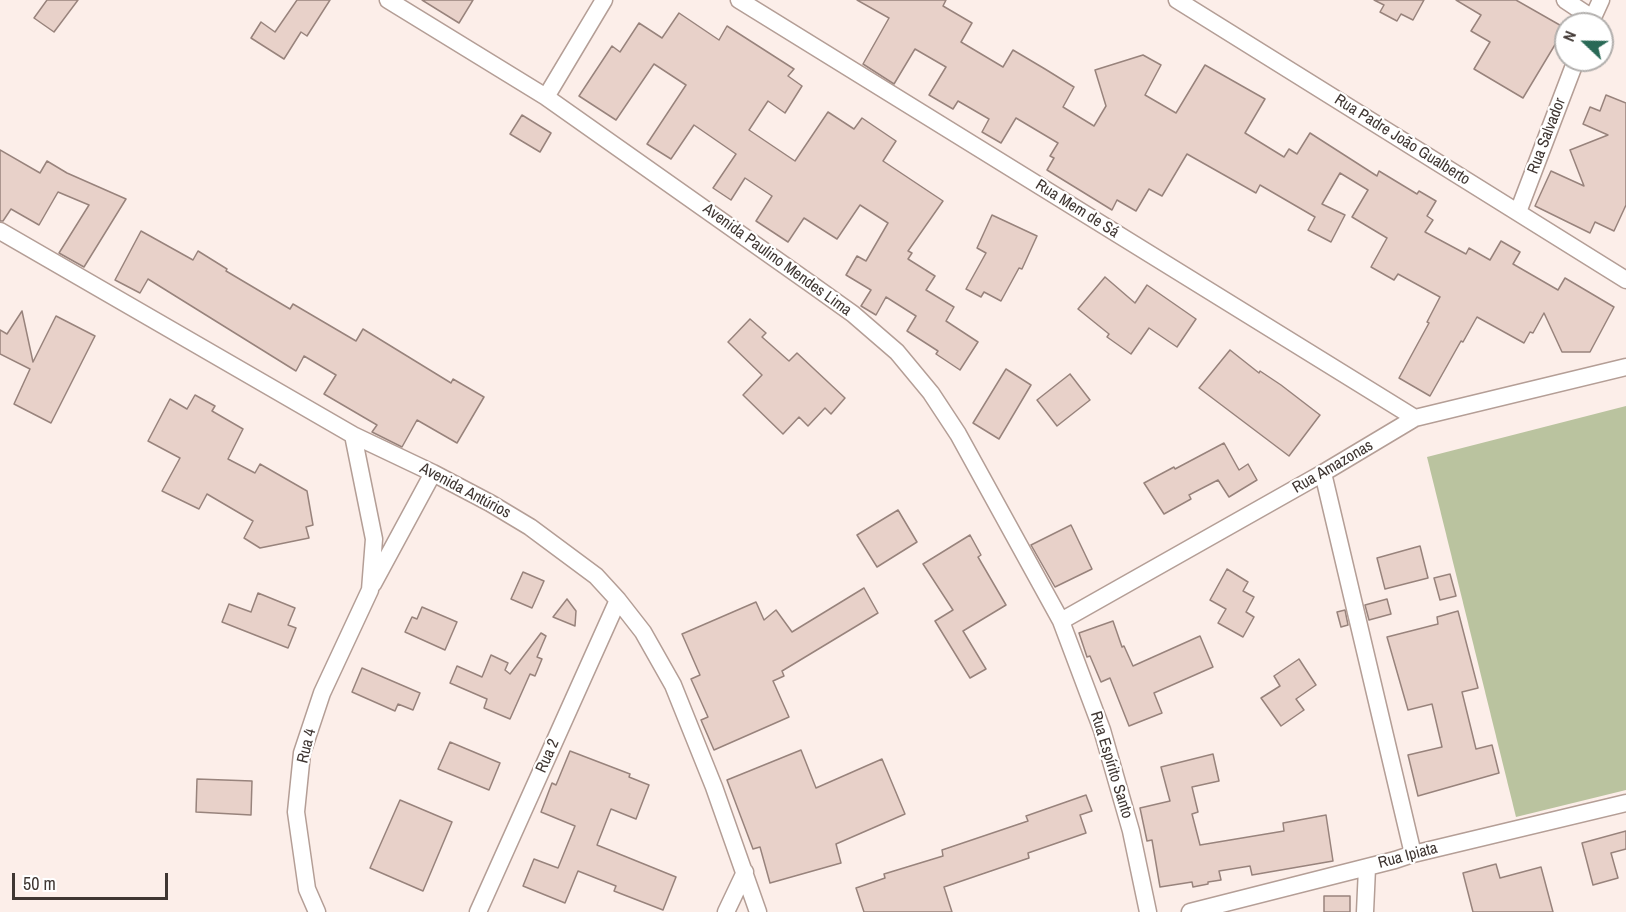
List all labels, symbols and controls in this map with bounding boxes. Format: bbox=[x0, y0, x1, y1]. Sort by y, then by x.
north arrow bbox=[1554, 12, 1614, 72]
text: N bbox=[1557, 27, 1581, 45]
street label: Rua Padre João Gualberto bbox=[1331, 91, 1473, 189]
street label: Rua Salvador bbox=[1524, 95, 1570, 177]
street label: Rua Mem de Sá bbox=[1032, 176, 1122, 242]
street label: Avenida Paulino Mendes Lima bbox=[699, 200, 855, 320]
street label: Rua Amazonas bbox=[1289, 436, 1377, 498]
street label: Avenida Antúrios bbox=[416, 459, 514, 523]
street label: Rua Espírito Santo bbox=[1086, 709, 1136, 821]
street label: Rua 4 bbox=[293, 727, 321, 765]
street label: Rua 2 bbox=[532, 736, 564, 776]
street label: Rua Ipiata bbox=[1376, 839, 1440, 873]
scale bar bbox=[15, 861, 171, 899]
text: 50 m bbox=[23, 871, 56, 896]

